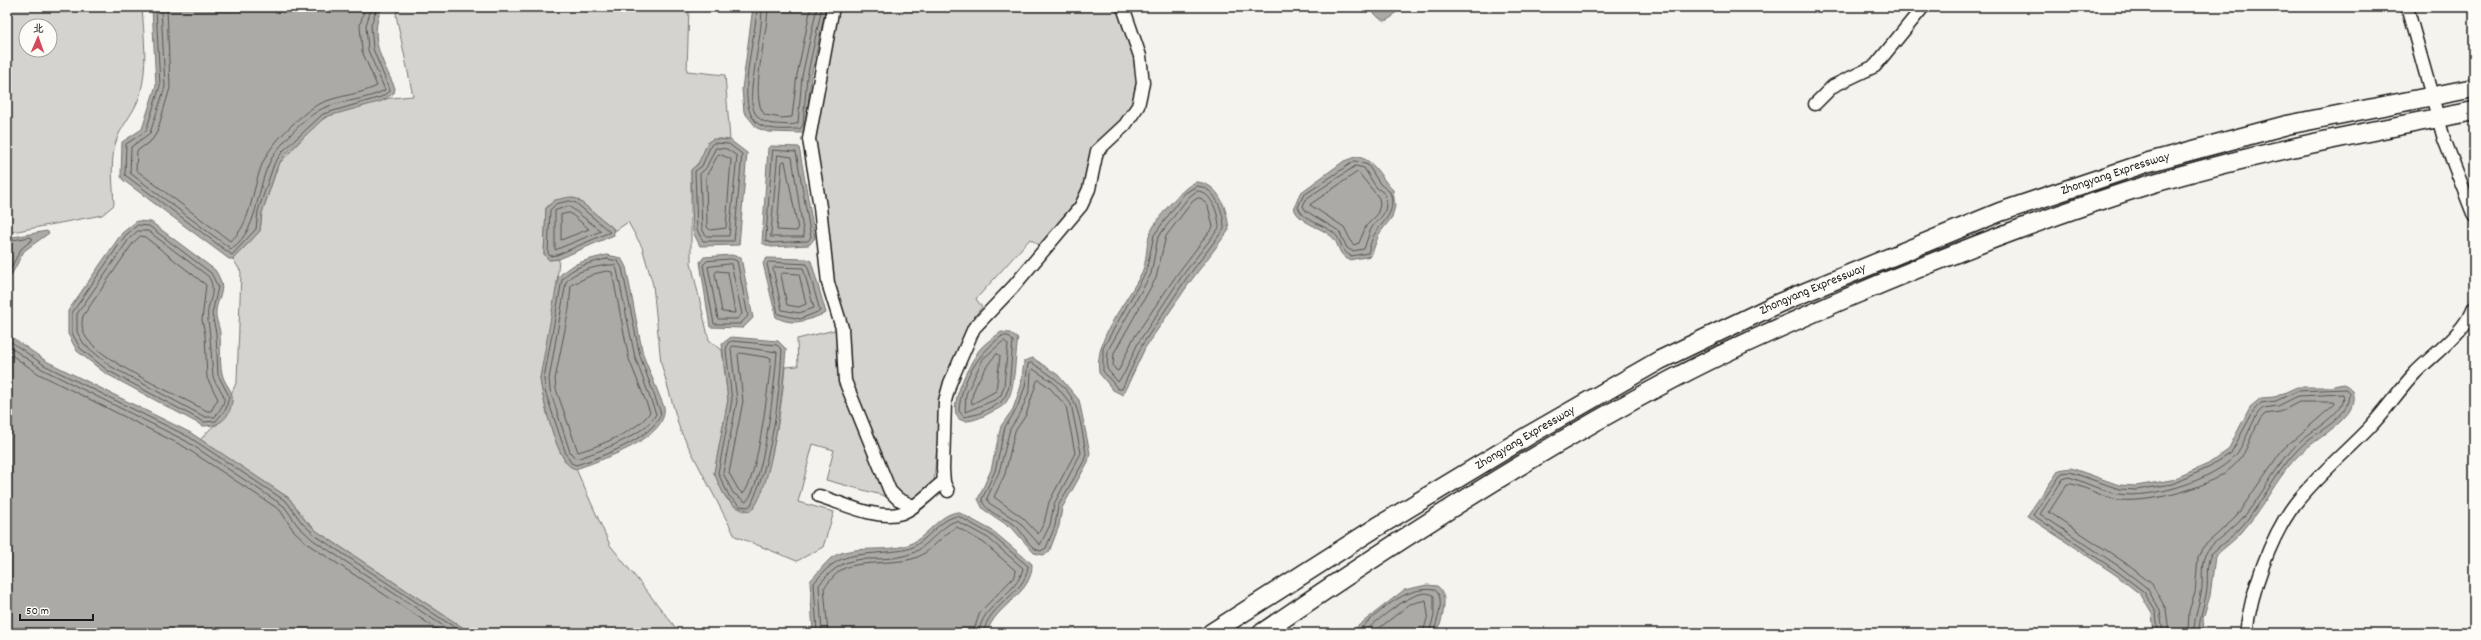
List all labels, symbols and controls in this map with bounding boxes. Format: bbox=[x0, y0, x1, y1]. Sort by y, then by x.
north arrow bbox=[18, 18, 58, 58]
text: 北 bbox=[33, 22, 44, 38]
street label: Zhongyang Expressway bbox=[2058, 147, 2172, 200]
street label: Zhongyang Expressway bbox=[1757, 258, 1869, 320]
street label: Zhongyang Expressway bbox=[1472, 401, 1580, 475]
scale bar bbox=[20, 596, 93, 622]
text: 50 m bbox=[26, 603, 49, 620]

